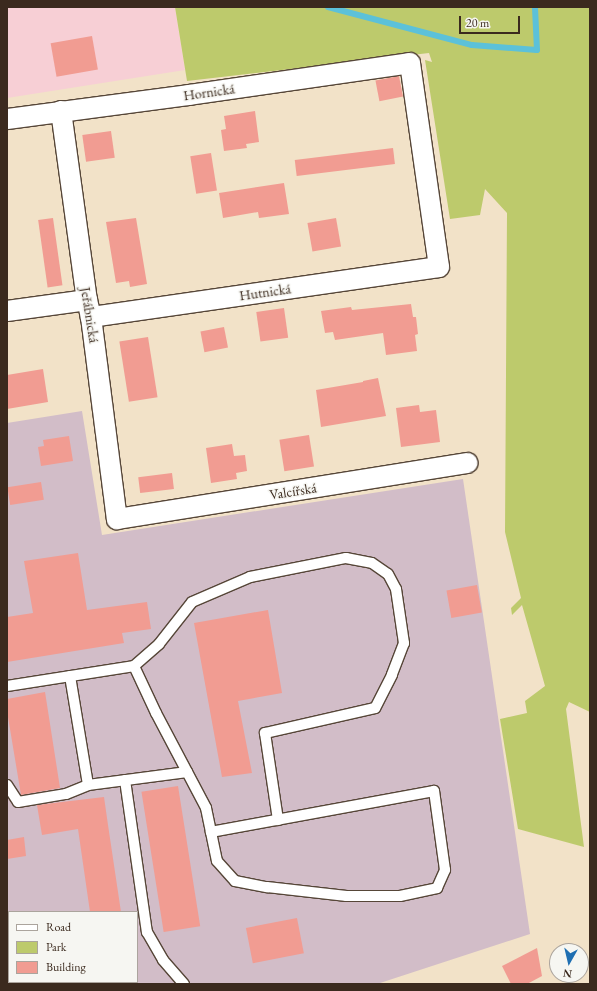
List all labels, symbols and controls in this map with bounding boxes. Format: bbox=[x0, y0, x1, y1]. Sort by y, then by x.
scale bar bbox=[461, 8, 522, 34]
text: 20 m bbox=[466, 15, 489, 31]
street label: Hornická bbox=[182, 80, 236, 104]
street label: Hutnická bbox=[238, 280, 292, 304]
street label: Jeřábnická bbox=[77, 286, 103, 344]
street label: Valcířská bbox=[268, 479, 318, 503]
legend bbox=[8, 911, 138, 983]
text: Road bbox=[46, 919, 71, 935]
text: Park bbox=[46, 939, 66, 955]
north arrow bbox=[549, 943, 589, 983]
text: Building bbox=[46, 959, 86, 975]
text: N bbox=[562, 966, 573, 981]

